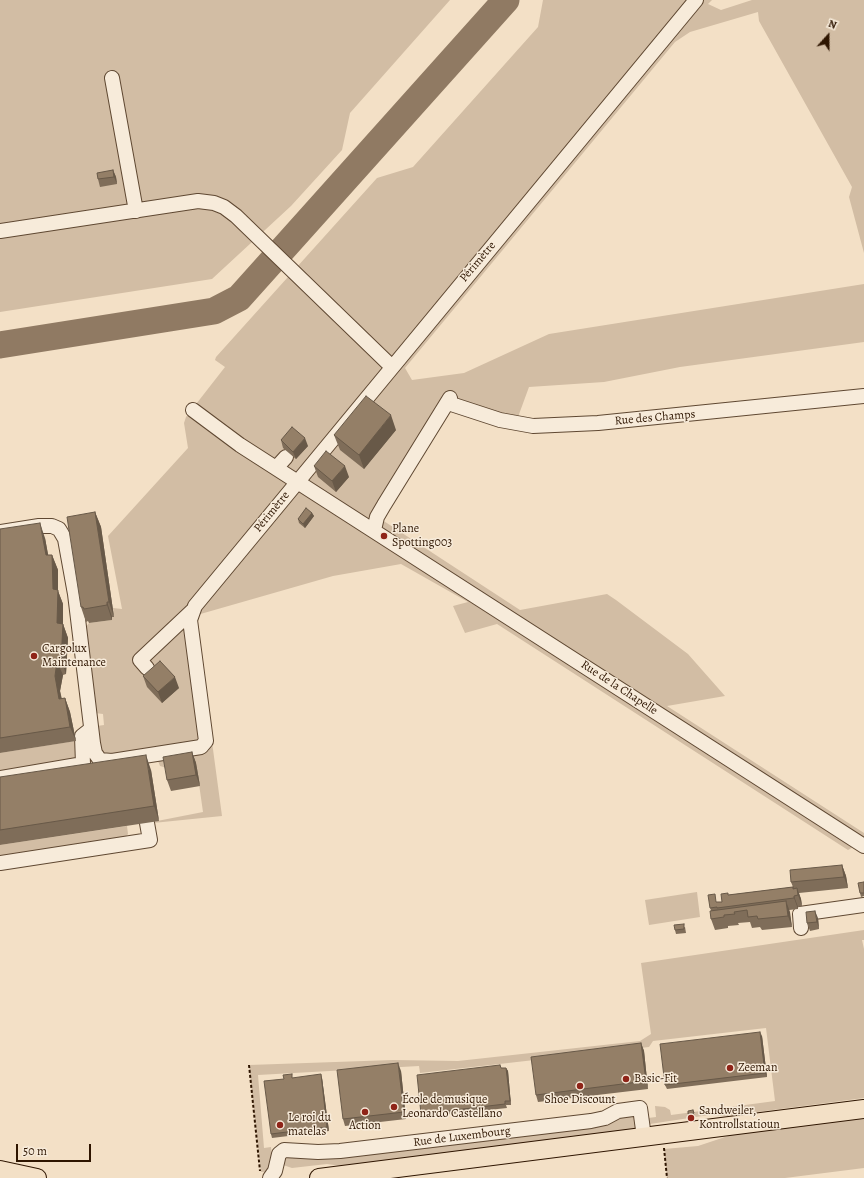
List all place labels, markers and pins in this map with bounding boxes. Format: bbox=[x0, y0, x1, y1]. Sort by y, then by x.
place label: Plane Spotting003 bbox=[392, 522, 452, 550]
marker: Plane Spotting003 bbox=[379, 531, 389, 541]
place label: Cargolux Maintenance bbox=[42, 642, 106, 670]
marker: Cargolux Maintenance bbox=[29, 651, 39, 661]
place label: Zeeman bbox=[738, 1061, 777, 1075]
marker: Zeeman bbox=[725, 1063, 735, 1073]
place label: Basic-Fit bbox=[634, 1072, 677, 1086]
marker: Basic-Fit bbox=[621, 1074, 631, 1084]
marker: Shoe Discount bbox=[575, 1081, 585, 1091]
place label: École de musique Leonardo Castellano bbox=[402, 1093, 502, 1121]
place label: Shoe Discount bbox=[545, 1093, 615, 1107]
marker: École de musique Leonardo Castellano bbox=[389, 1102, 399, 1112]
place label: Sandweiler, Kontrollstatioun bbox=[699, 1104, 780, 1132]
marker: Action bbox=[360, 1107, 370, 1117]
place label: Le roi du matelas bbox=[288, 1111, 331, 1139]
marker: Sandweiler, Kontrollstatioun bbox=[686, 1113, 696, 1123]
place label: Action bbox=[349, 1119, 381, 1133]
marker: Le roi du matelas bbox=[275, 1120, 285, 1130]

